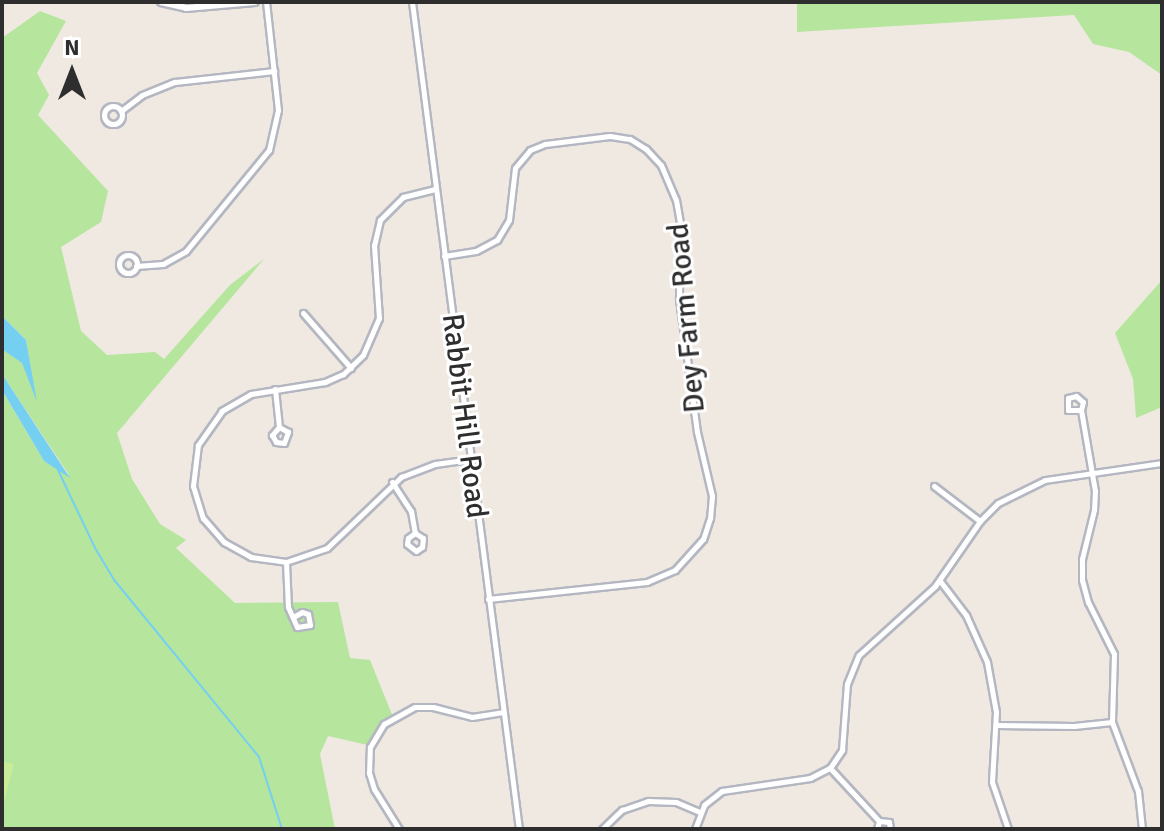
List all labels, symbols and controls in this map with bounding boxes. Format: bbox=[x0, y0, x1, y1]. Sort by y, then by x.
north arrow bbox=[32, 32, 112, 112]
text: N bbox=[64, 34, 80, 61]
street label: Dey Farm Road bbox=[661, 222, 713, 414]
street label: Rabbit Hill Road bbox=[434, 311, 494, 521]

